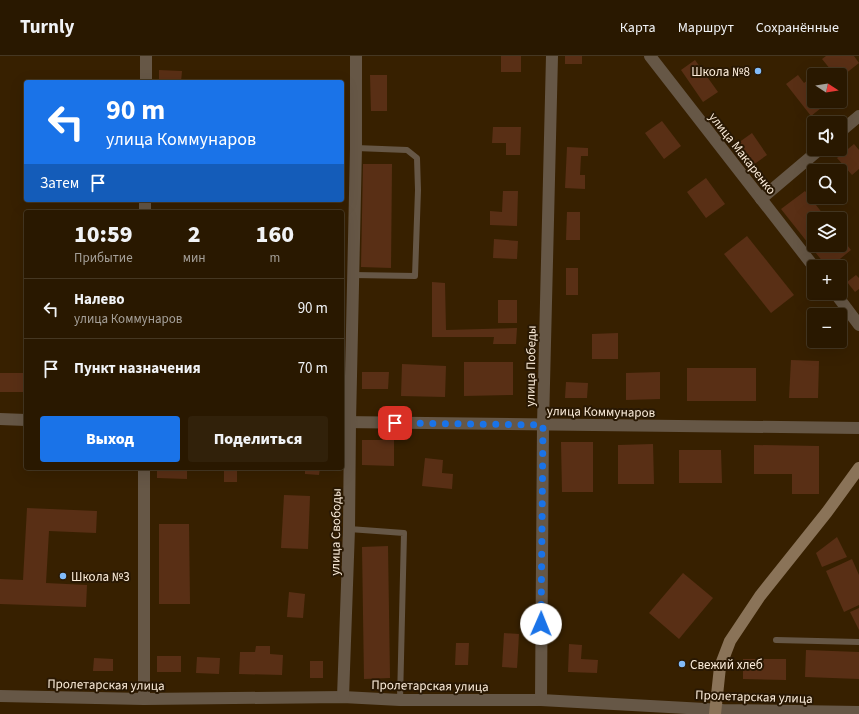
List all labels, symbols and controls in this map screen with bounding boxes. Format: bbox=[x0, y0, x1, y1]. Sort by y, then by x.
text: Turnly bbox=[20, 14, 74, 41]
text: Карта bbox=[620, 18, 656, 38]
text: Маршрут bbox=[678, 18, 734, 38]
text: Сохранённые bbox=[756, 18, 839, 38]
place label: Школа №8 bbox=[691, 63, 750, 81]
marker: Школа №8 bbox=[753, 66, 763, 76]
north arrow bbox=[807, 68, 847, 108]
map controls bbox=[807, 68, 847, 348]
text: 90 m bbox=[106, 90, 165, 130]
icon: left bbox=[40, 96, 92, 148]
street label: улица Макаренко bbox=[704, 109, 780, 198]
button: sound bbox=[807, 116, 847, 156]
text: улица Коммунаров bbox=[106, 127, 256, 152]
button: search bbox=[807, 164, 847, 204]
icon: arrive bbox=[87, 172, 109, 194]
text: Затем bbox=[40, 173, 79, 194]
button: layers bbox=[807, 212, 847, 252]
text: 10:59 bbox=[74, 217, 133, 252]
text: 2 bbox=[188, 217, 201, 252]
text: 160 bbox=[256, 217, 294, 252]
text: Прибытие bbox=[74, 249, 133, 267]
text: мин bbox=[183, 249, 206, 267]
text: m bbox=[269, 249, 280, 267]
button: + bbox=[807, 260, 847, 300]
text: Налево bbox=[74, 289, 125, 310]
icon: left bbox=[40, 298, 62, 320]
text: 90 m bbox=[298, 298, 328, 319]
button: − bbox=[807, 308, 847, 348]
text: улица Коммунаров bbox=[74, 310, 182, 328]
street label: улица Победы bbox=[521, 325, 541, 407]
icon: arrive bbox=[40, 358, 62, 380]
text: Пункт назначения bbox=[74, 358, 201, 379]
text: 70 m bbox=[298, 358, 328, 379]
street label: улица Коммунаров bbox=[547, 402, 656, 422]
pin bbox=[378, 406, 412, 440]
icon: arrive bbox=[384, 412, 406, 434]
button: Выход bbox=[40, 416, 180, 462]
button: Поделиться bbox=[188, 416, 328, 462]
street label: улица Свободы bbox=[326, 488, 346, 576]
place label: Школа №3 bbox=[71, 568, 130, 586]
marker: Школа №3 bbox=[58, 571, 68, 581]
position arrow bbox=[520, 603, 562, 645]
place label: Свежий хлеб bbox=[690, 656, 763, 674]
marker: Свежий хлеб bbox=[677, 659, 687, 669]
street label: Пролетарская улица bbox=[47, 675, 165, 695]
street label: Пролетарская улица bbox=[371, 676, 489, 696]
street label: Пролетарская улица bbox=[695, 686, 813, 708]

